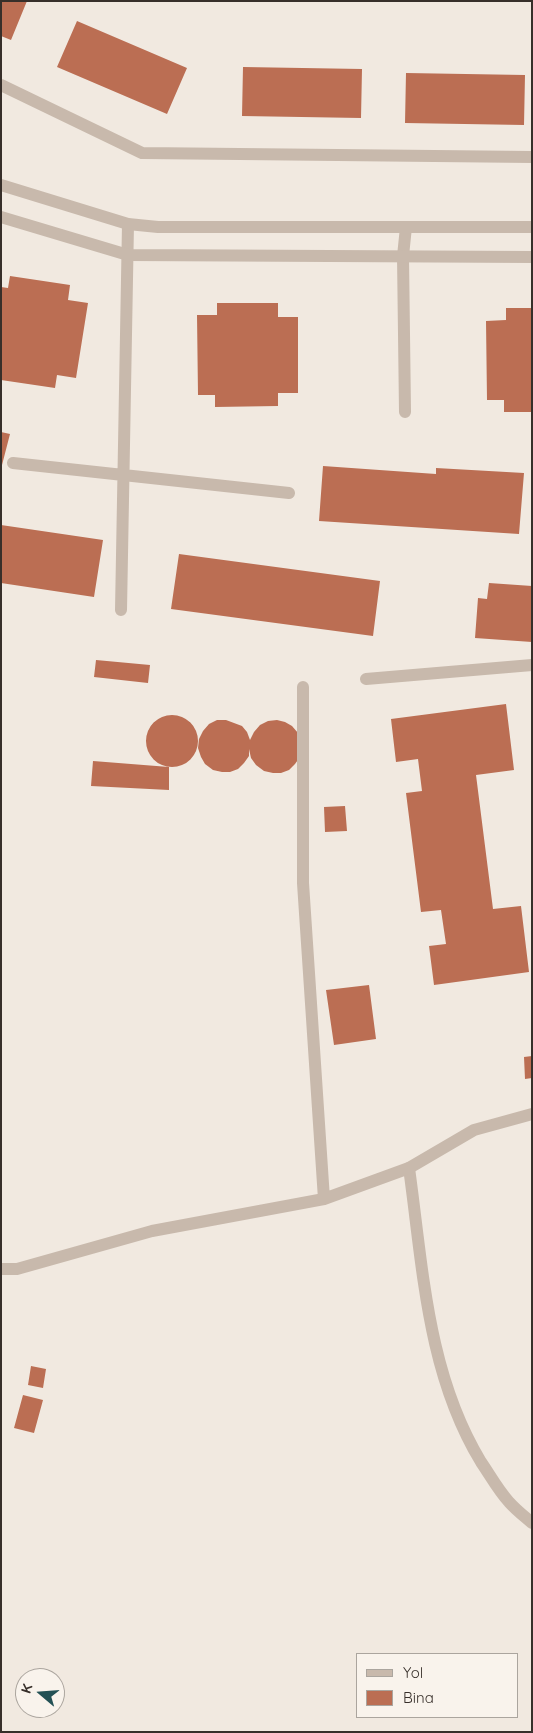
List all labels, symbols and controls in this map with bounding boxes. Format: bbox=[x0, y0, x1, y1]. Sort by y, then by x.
legend bbox=[356, 1653, 518, 1718]
text: Yol bbox=[403, 1663, 423, 1682]
north arrow bbox=[15, 1668, 65, 1718]
text: K bbox=[17, 1682, 37, 1696]
text: Bina bbox=[403, 1688, 434, 1707]

